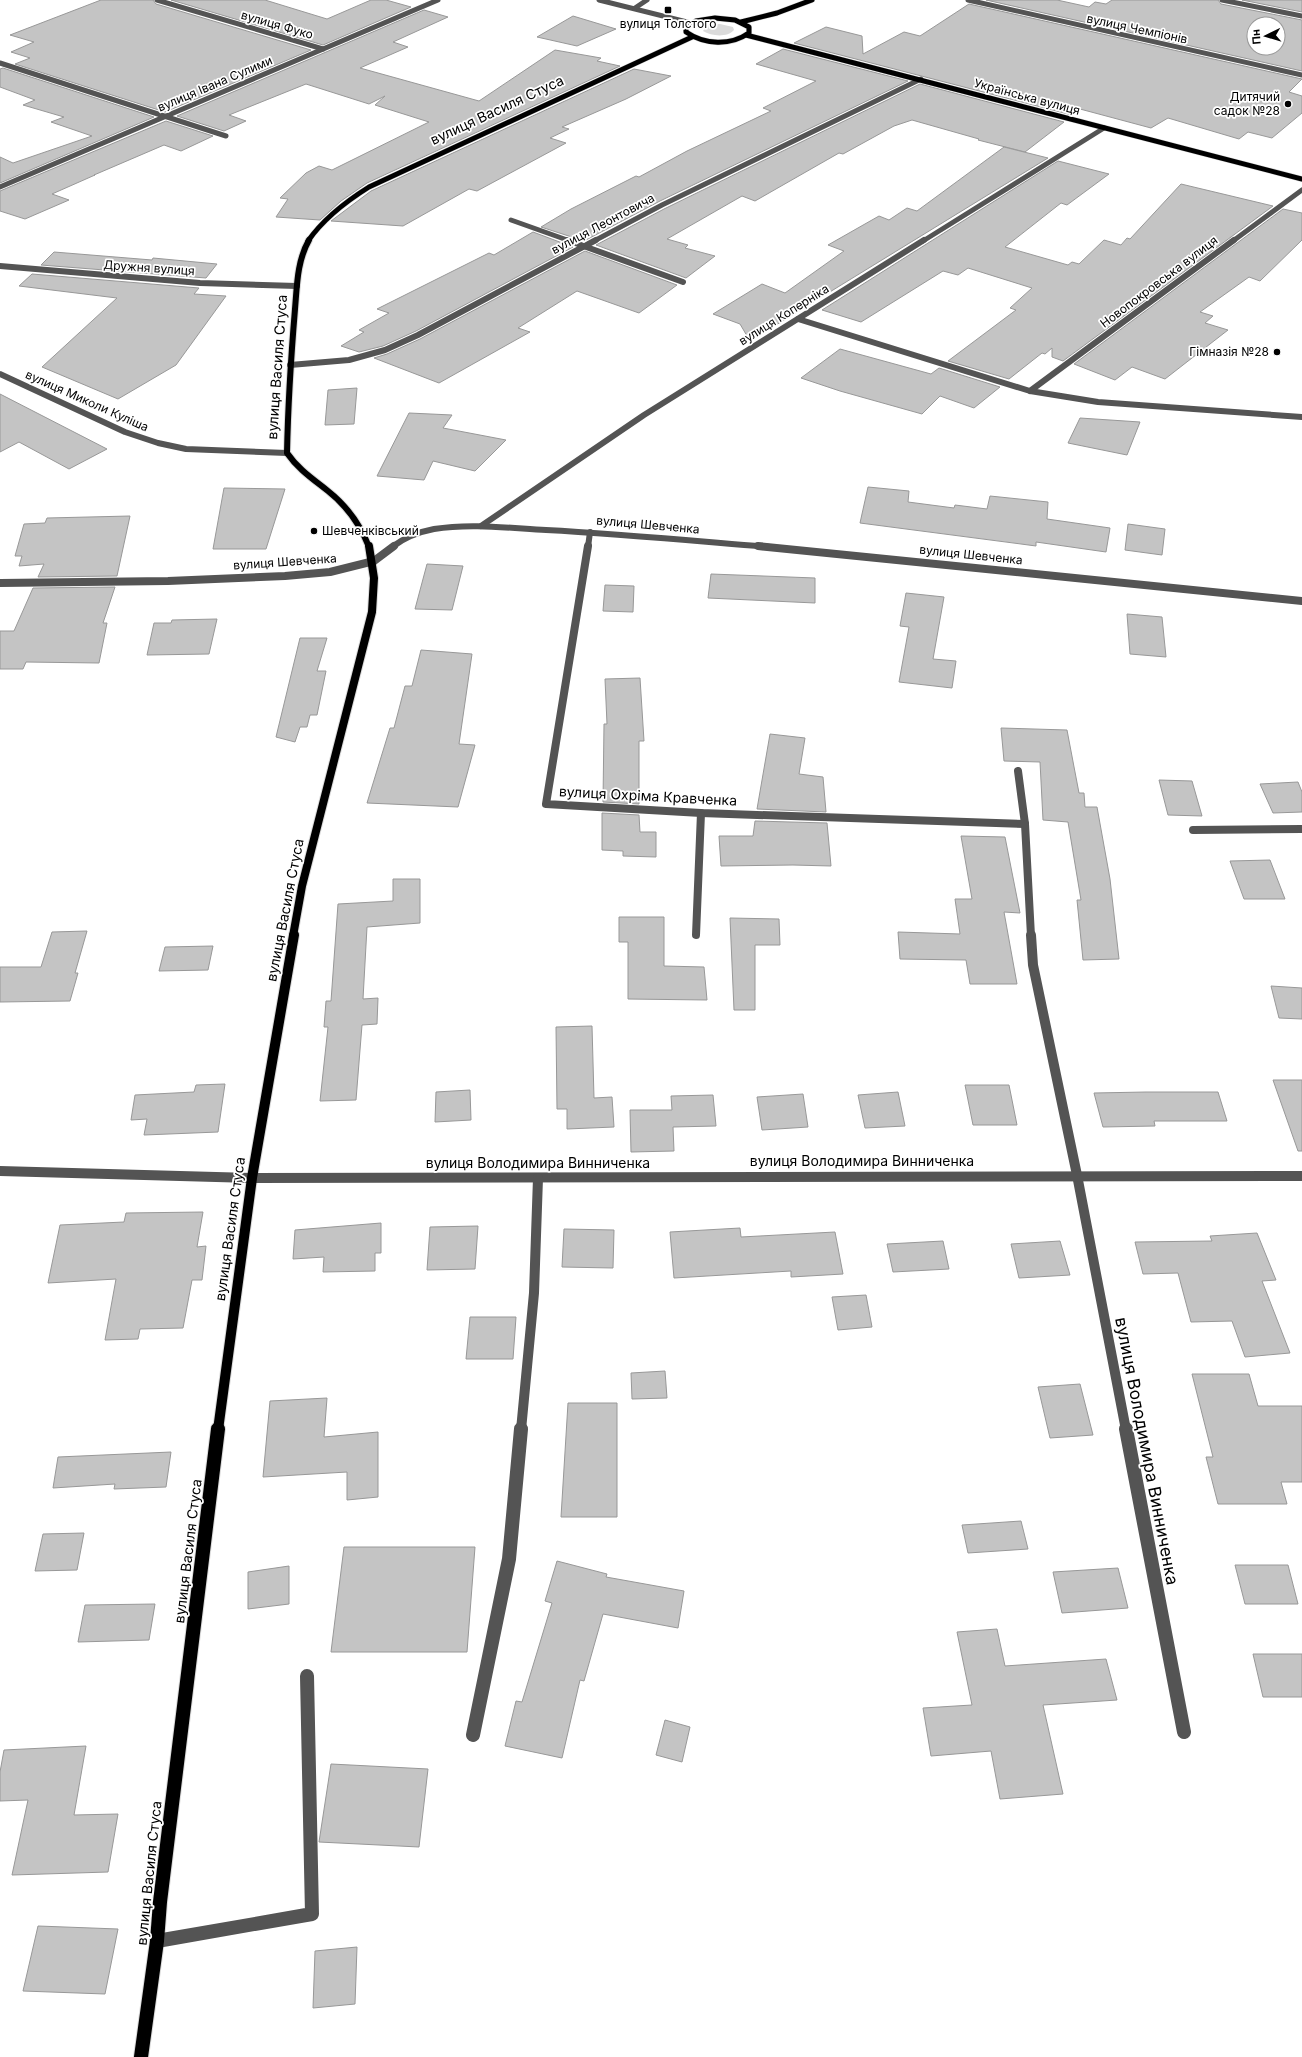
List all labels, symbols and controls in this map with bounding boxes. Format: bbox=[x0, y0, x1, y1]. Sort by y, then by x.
marker: вулиця Толстого bbox=[663, 5, 673, 15]
street label: вулиця Фуко bbox=[239, 7, 315, 42]
street label: вулиця Чемпіонів bbox=[1085, 10, 1189, 47]
place label: вулиця Толстого bbox=[620, 16, 716, 31]
north arrow bbox=[1246, 16, 1286, 56]
text: Пн bbox=[1248, 29, 1264, 45]
street label: вулиця Івана Сулими bbox=[155, 53, 275, 115]
street label: вулиця Василя Стуса bbox=[427, 71, 566, 148]
street label: Українська вулиця bbox=[972, 75, 1082, 118]
place label: Дитячий садок №28 bbox=[1214, 89, 1280, 118]
marker: Дитячий садок №28 bbox=[1283, 99, 1293, 109]
street label: вулиця Леонтовича bbox=[549, 190, 657, 257]
street label: Новопокровська вулиця bbox=[1097, 233, 1220, 331]
street label: Дружня вулиця bbox=[103, 257, 195, 278]
street label: вулиця Коперніка bbox=[736, 281, 832, 348]
street label: вулиця Василя Стуса bbox=[263, 294, 290, 440]
place label: Гімназія №28 bbox=[1189, 344, 1269, 359]
marker: Гімназія №28 bbox=[1272, 347, 1282, 357]
street label: вулиця Миколи Куліша bbox=[23, 367, 151, 434]
street label: вулиця Шевченка bbox=[596, 513, 700, 536]
place label: Шевченківський bbox=[322, 523, 419, 538]
marker: Шевченківський bbox=[309, 526, 319, 536]
street label: вулиця Шевченка bbox=[919, 542, 1023, 567]
street label: вулиця Шевченка bbox=[233, 550, 337, 573]
street label: вулиця Охріма Кравченка bbox=[559, 782, 737, 809]
street label: вулиця Василя Стуса bbox=[262, 837, 307, 983]
street label: вулиця Володимира Винниченка bbox=[750, 1152, 974, 1169]
street label: вулиця Володимира Винниченка bbox=[426, 1154, 650, 1171]
street label: вулиця Василя Стуса bbox=[211, 1156, 248, 1302]
street label: вулиця Володимира Винниченка bbox=[1111, 1315, 1183, 1587]
street label: вулиця Василя Стуса bbox=[170, 1478, 205, 1624]
street label: вулиця Василя Стуса bbox=[132, 1800, 165, 1946]

